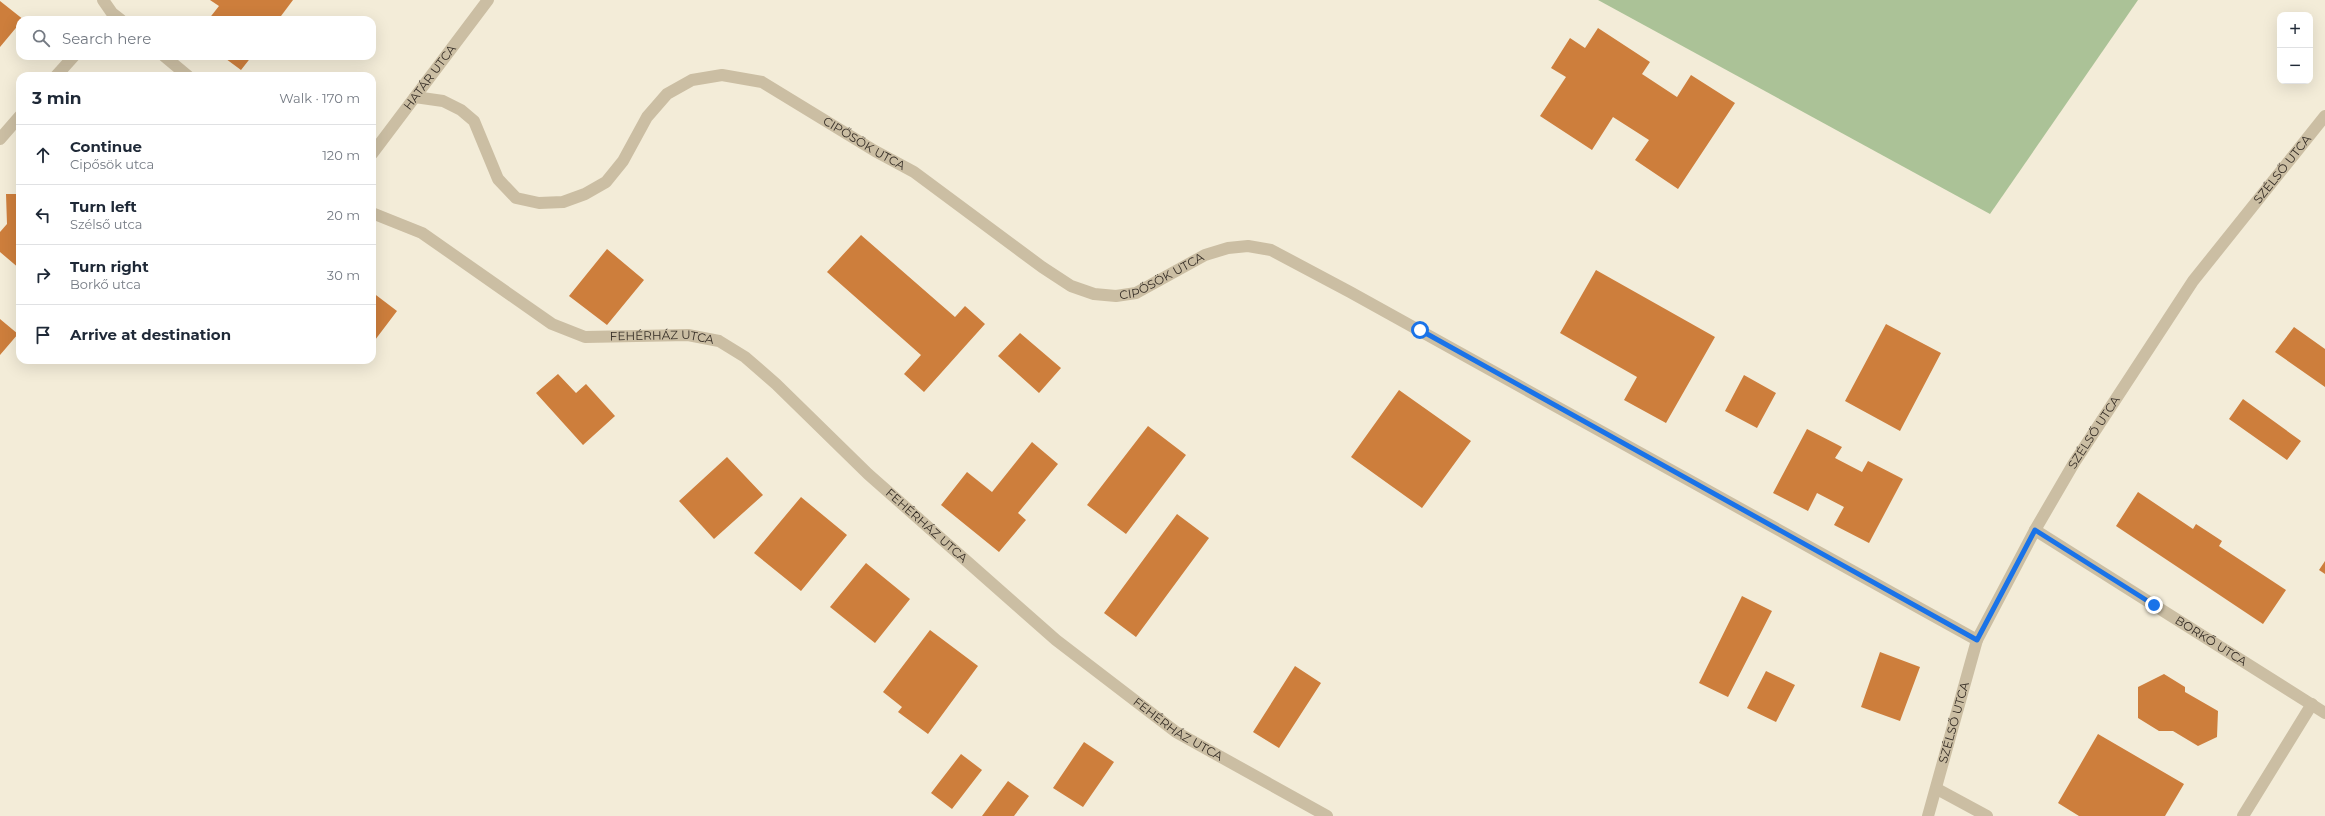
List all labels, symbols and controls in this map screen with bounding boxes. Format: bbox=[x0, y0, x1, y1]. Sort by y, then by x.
map controls bbox=[2277, 12, 2313, 84]
button: + bbox=[2277, 12, 2313, 48]
search box bbox=[16, 16, 376, 60]
icon: search bbox=[30, 27, 52, 49]
text: Search here bbox=[62, 29, 151, 48]
street label: HATÁR UTCA bbox=[400, 41, 459, 113]
button: − bbox=[2277, 48, 2313, 84]
text: 3 min bbox=[32, 88, 82, 108]
text: Walk · 170 m bbox=[279, 90, 360, 106]
street label: CIPŐSÖK UTCA bbox=[820, 113, 908, 173]
street label: SZÉLSŐ UTCA bbox=[2250, 131, 2314, 206]
text: Continue bbox=[70, 137, 142, 156]
icon: ahead bbox=[32, 144, 54, 166]
text: 120 m bbox=[322, 147, 360, 163]
text: Cipősök utca bbox=[70, 156, 154, 172]
text: Turn left bbox=[70, 197, 137, 216]
icon: left bbox=[32, 204, 54, 226]
text: 20 m bbox=[327, 207, 360, 223]
text: Szélső utca bbox=[70, 216, 143, 232]
street label: CIPŐSÖK UTCA bbox=[1118, 249, 1207, 302]
text: Turn right bbox=[70, 257, 149, 276]
icon: right bbox=[32, 264, 54, 286]
text: 30 m bbox=[327, 267, 360, 283]
text: Borkő utca bbox=[70, 276, 141, 292]
route start bbox=[1411, 321, 1429, 339]
icon: arrive bbox=[32, 324, 54, 346]
text: Arrive at destination bbox=[70, 325, 231, 344]
street label: FEHÉRHÁZ UTCA bbox=[610, 327, 716, 347]
street label: SZÉLSŐ UTCA bbox=[2064, 393, 2123, 471]
street label: FEHÉRHÁZ UTCA bbox=[883, 485, 971, 566]
route end bbox=[2145, 596, 2163, 614]
street label: BORKŐ UTCA bbox=[2172, 612, 2250, 669]
street label: SZÉLSŐ UTCA bbox=[1935, 680, 1972, 765]
street label: FEHÉRHÁZ UTCA bbox=[1130, 694, 1226, 764]

